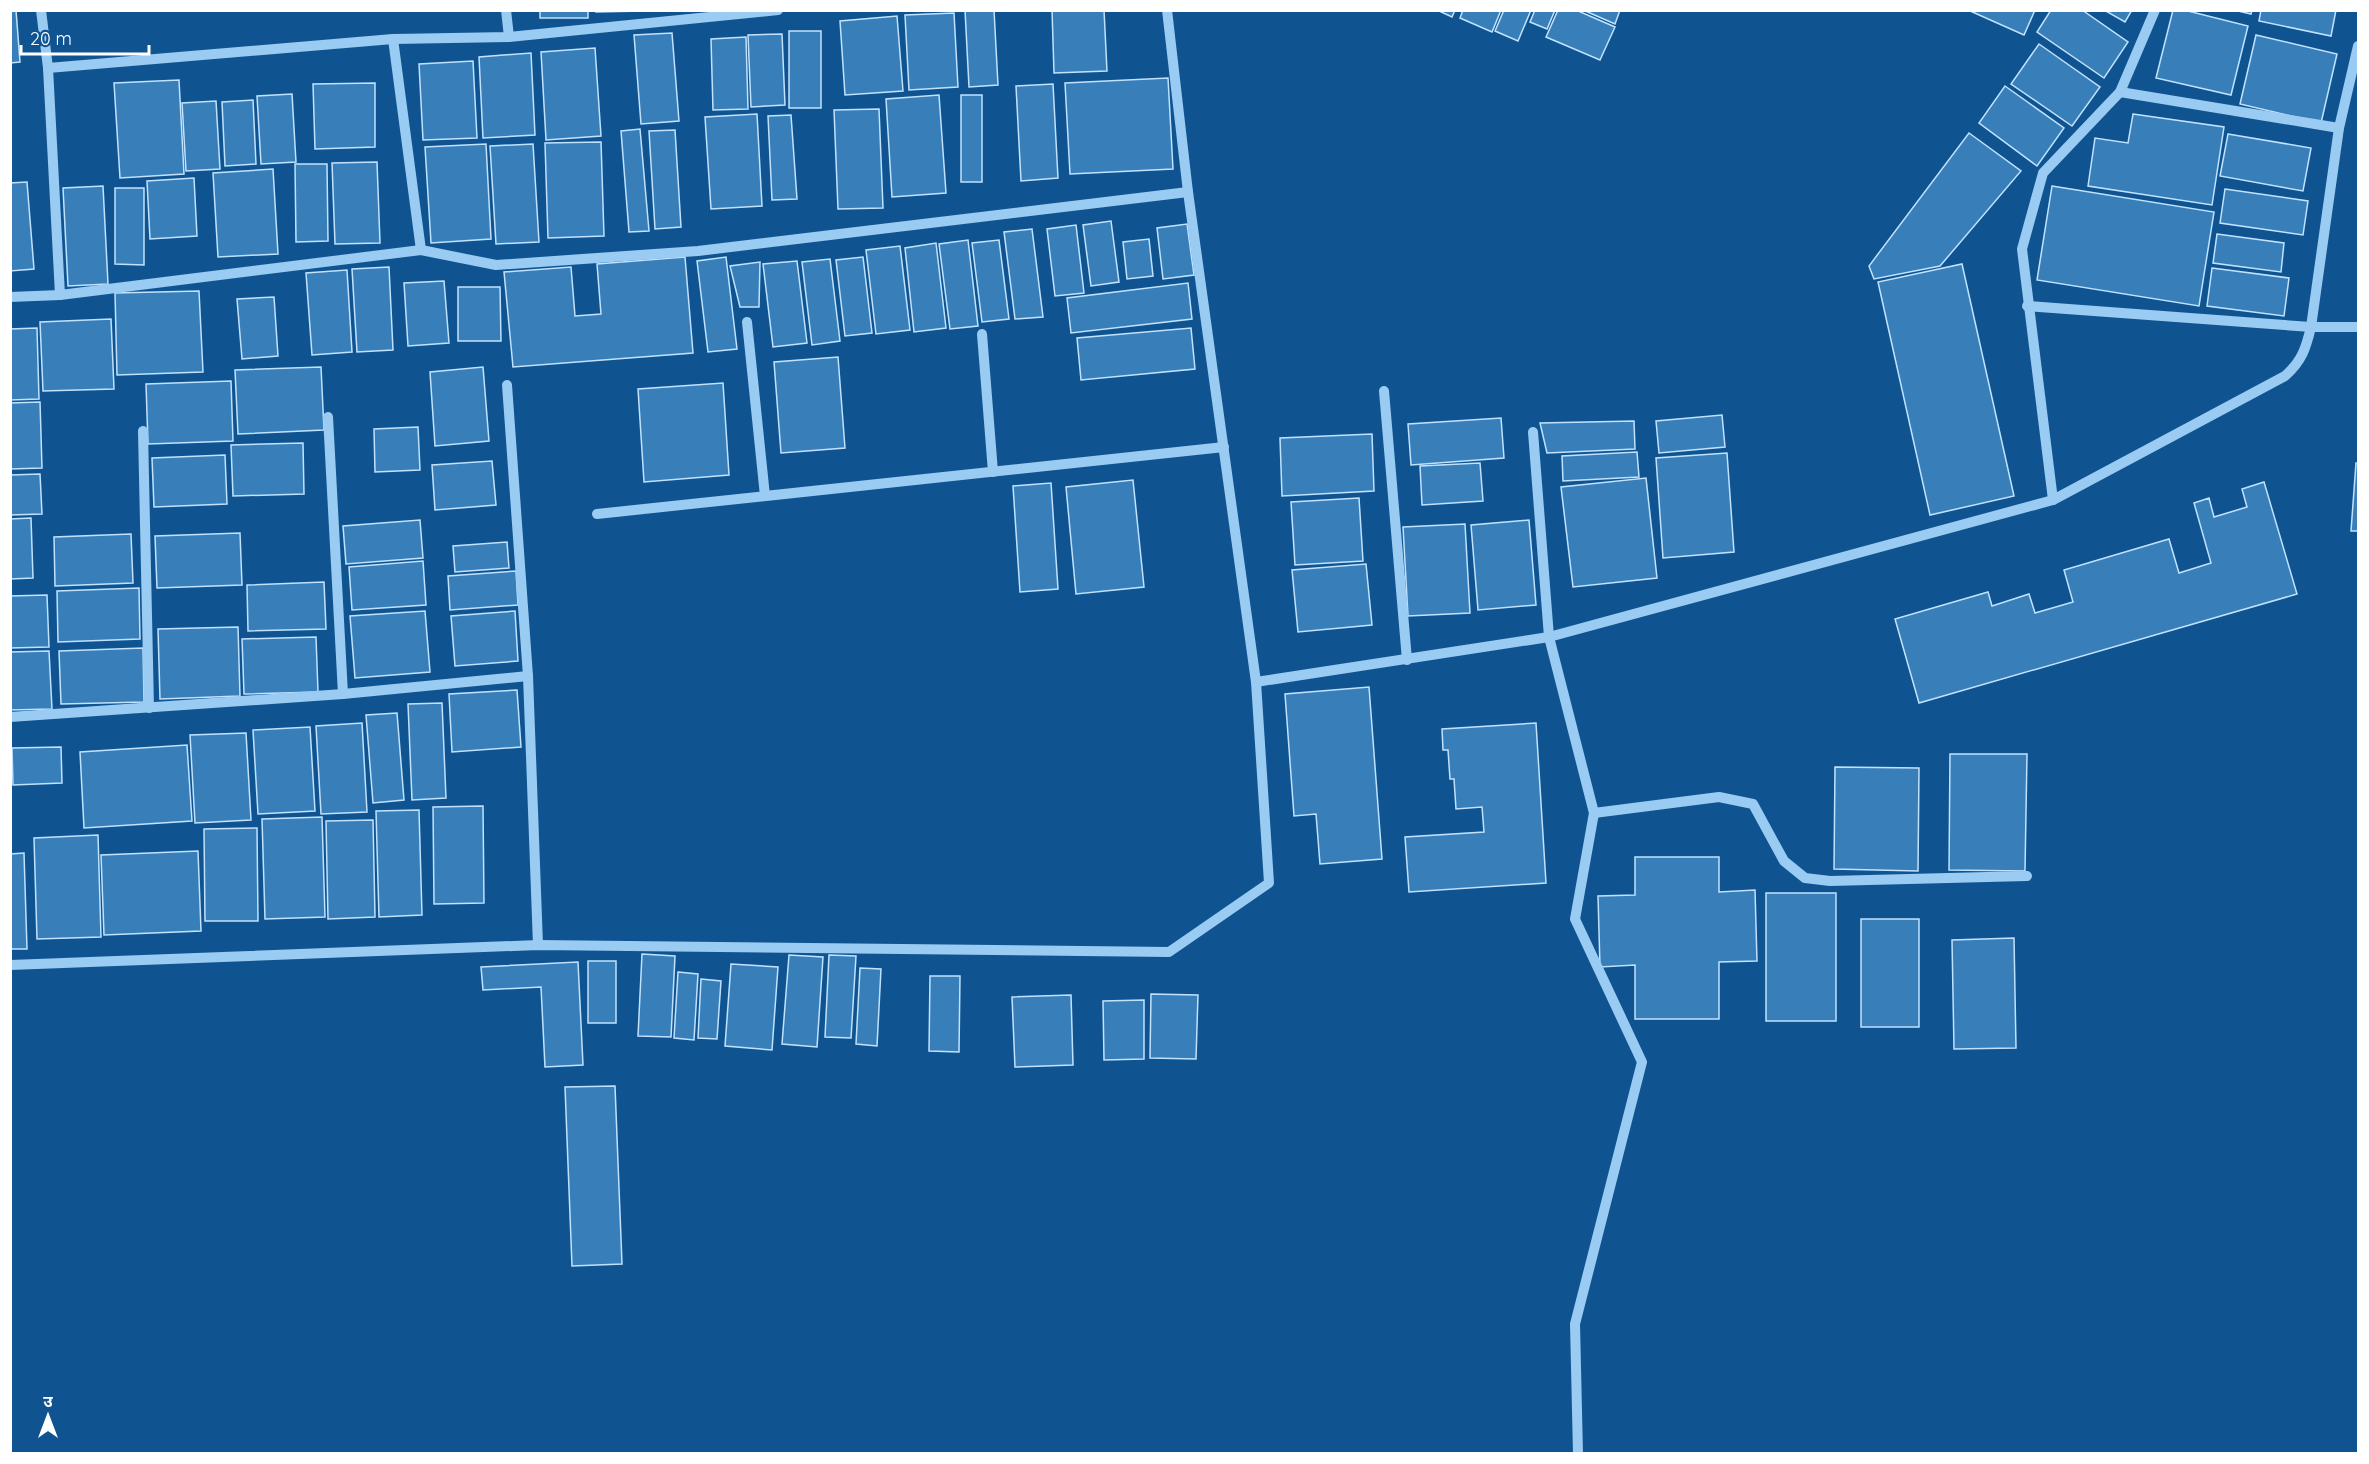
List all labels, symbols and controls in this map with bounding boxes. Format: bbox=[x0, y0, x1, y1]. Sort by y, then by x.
scale bar bbox=[21, 18, 148, 56]
text: 20 m bbox=[30, 27, 72, 50]
north arrow bbox=[18, 1386, 78, 1446]
text: उ bbox=[43, 1391, 53, 1411]

